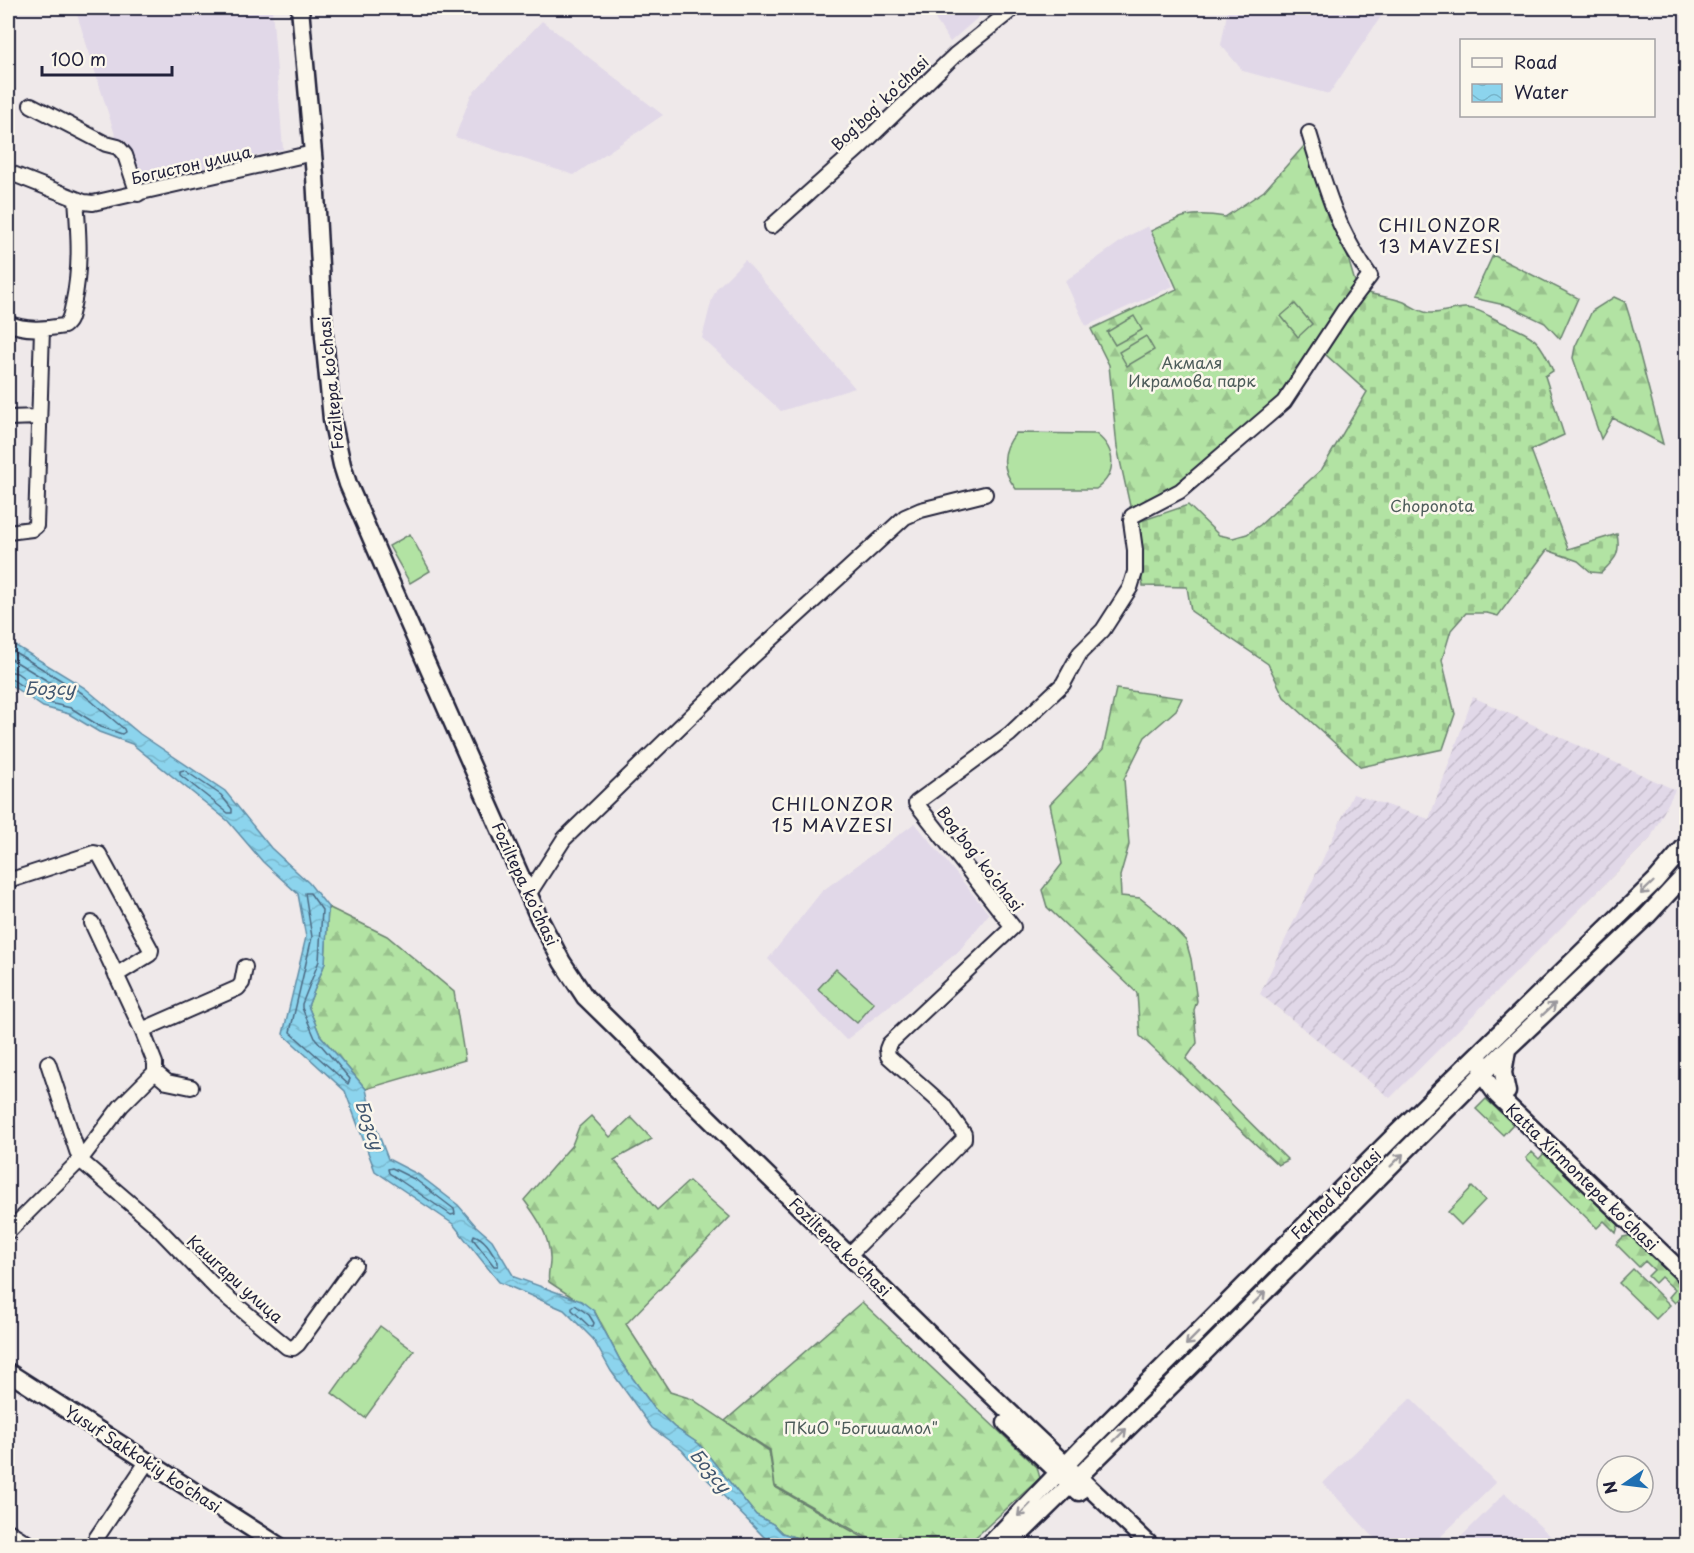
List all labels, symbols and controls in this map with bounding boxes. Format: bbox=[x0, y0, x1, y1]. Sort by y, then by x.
scale bar bbox=[42, 39, 172, 77]
legend bbox=[1460, 39, 1655, 117]
text: 100 m bbox=[51, 45, 106, 72]
text: Road bbox=[1514, 48, 1558, 75]
street label: Bogʻbogʻ koʻchasi bbox=[825, 49, 934, 155]
text: Water bbox=[1514, 78, 1569, 105]
street label: Богистон улица bbox=[128, 139, 253, 190]
district label: CHILONZOR 13 MAVZESI bbox=[1378, 211, 1502, 259]
street label: Foziltepa ko'chasi bbox=[311, 315, 349, 451]
park label: Акмаля Икрамова парк bbox=[1128, 350, 1256, 392]
park label: Choponota bbox=[1390, 493, 1474, 517]
water label: Бозсу bbox=[25, 674, 77, 701]
district label: CHILONZOR 15 MAVZESI bbox=[771, 790, 895, 838]
street label: Bogʻbogʻ koʻchasi bbox=[932, 801, 1030, 916]
street label: Foziltepa ko'chasi bbox=[487, 818, 565, 949]
one-way arrow bbox=[1640, 881, 1655, 895]
one-way arrow bbox=[1542, 1001, 1557, 1016]
water label: Бозсу bbox=[349, 1096, 392, 1154]
street label: Katta Xirmontepa koʻchasi bbox=[1501, 1097, 1664, 1256]
street label: Farhod ko'chasi bbox=[1284, 1142, 1386, 1244]
one-way arrow bbox=[1389, 1153, 1404, 1168]
street label: Foziltepa ko'chasi bbox=[784, 1191, 897, 1301]
street label: Кашгари улица bbox=[182, 1228, 289, 1328]
one-way arrow bbox=[1252, 1291, 1266, 1306]
one-way arrow bbox=[1184, 1331, 1199, 1346]
street label: Yusuf Sakkokiy ko'chasi bbox=[61, 1398, 226, 1518]
park label: ПКиО "Богишамол" bbox=[784, 1415, 938, 1439]
one-way arrow bbox=[1113, 1428, 1128, 1443]
water label: Бозсу bbox=[685, 1442, 739, 1499]
north arrow bbox=[1595, 1454, 1655, 1514]
text: N bbox=[1596, 1479, 1623, 1497]
one-way arrow bbox=[1016, 1502, 1031, 1517]

